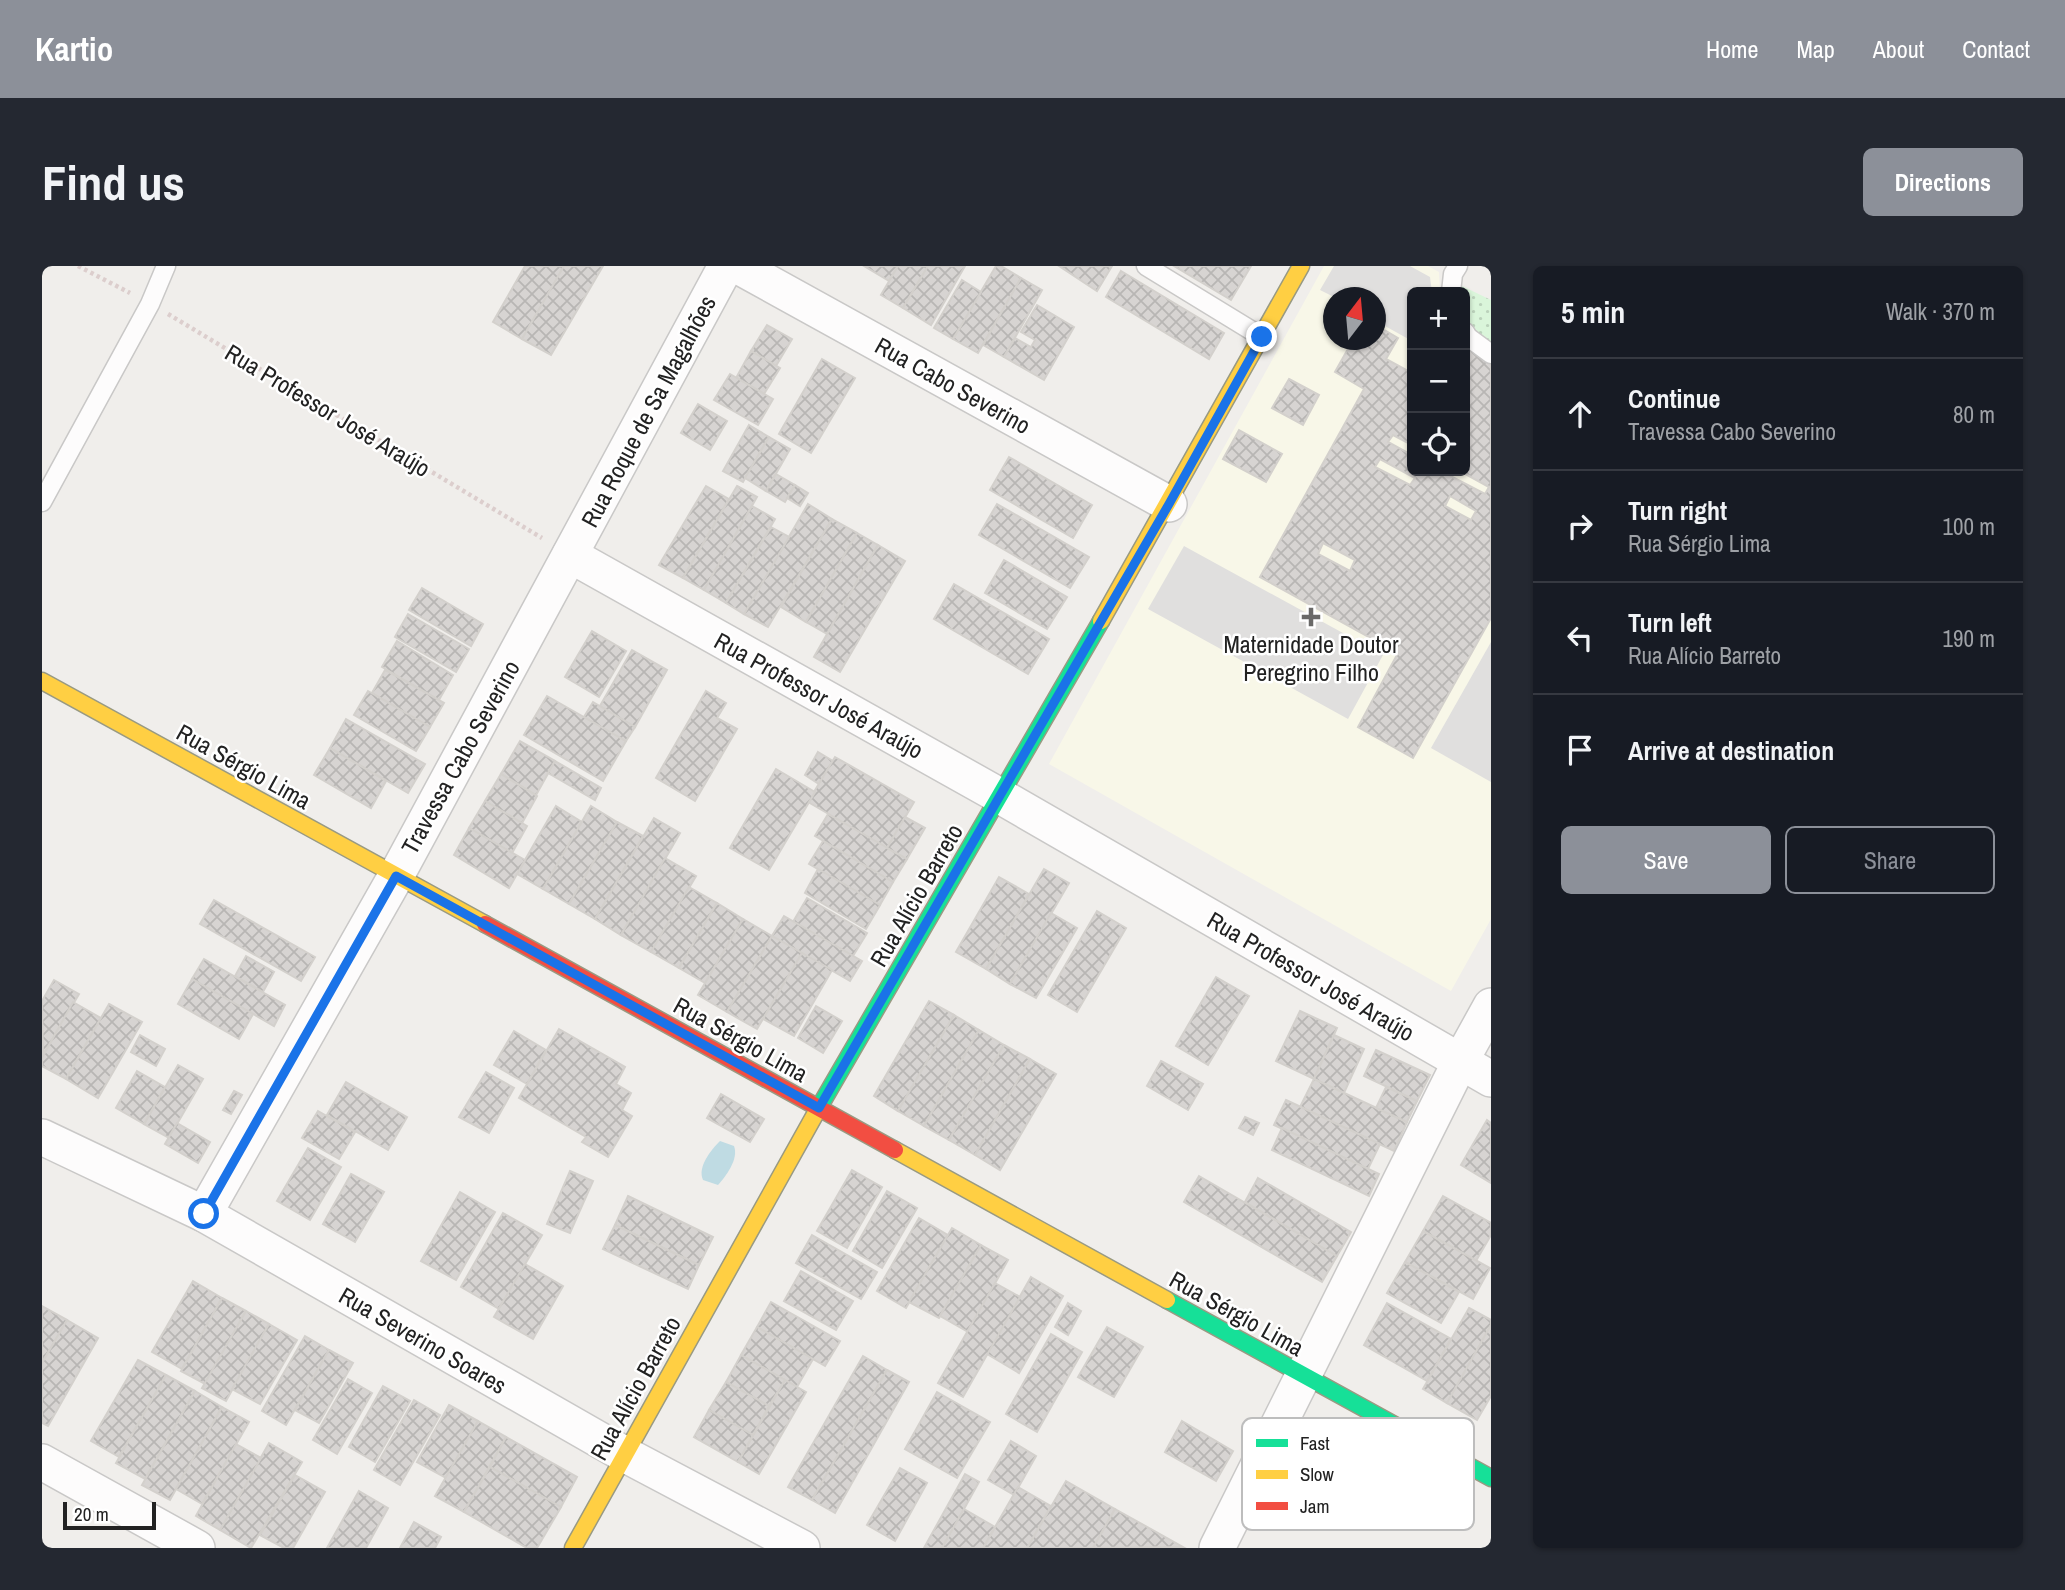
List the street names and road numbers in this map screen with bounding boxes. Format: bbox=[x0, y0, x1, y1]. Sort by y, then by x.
street label: Rua Roque de Sa Magalhões bbox=[573, 289, 723, 533]
street label: Rua Cabo Severino bbox=[870, 329, 1036, 441]
street label: Rua Professor José Araújo bbox=[219, 336, 437, 484]
street label: Rua Professor José Araújo bbox=[709, 624, 929, 766]
street label: Travessa Cabo Severino bbox=[393, 654, 527, 860]
street label: Rua Sérgio Lima bbox=[171, 716, 317, 816]
street label: Rua Alício Barreto bbox=[862, 818, 970, 972]
street label: Rua Professor José Araújo bbox=[1202, 904, 1420, 1048]
street label: Rua Sérgio Lima bbox=[668, 989, 814, 1089]
street label: Rua Sérgio Lima bbox=[1164, 1263, 1310, 1363]
street label: Rua Severino Soares bbox=[334, 1279, 512, 1401]
street label: Rua Alício Barreto bbox=[582, 1310, 688, 1466]

